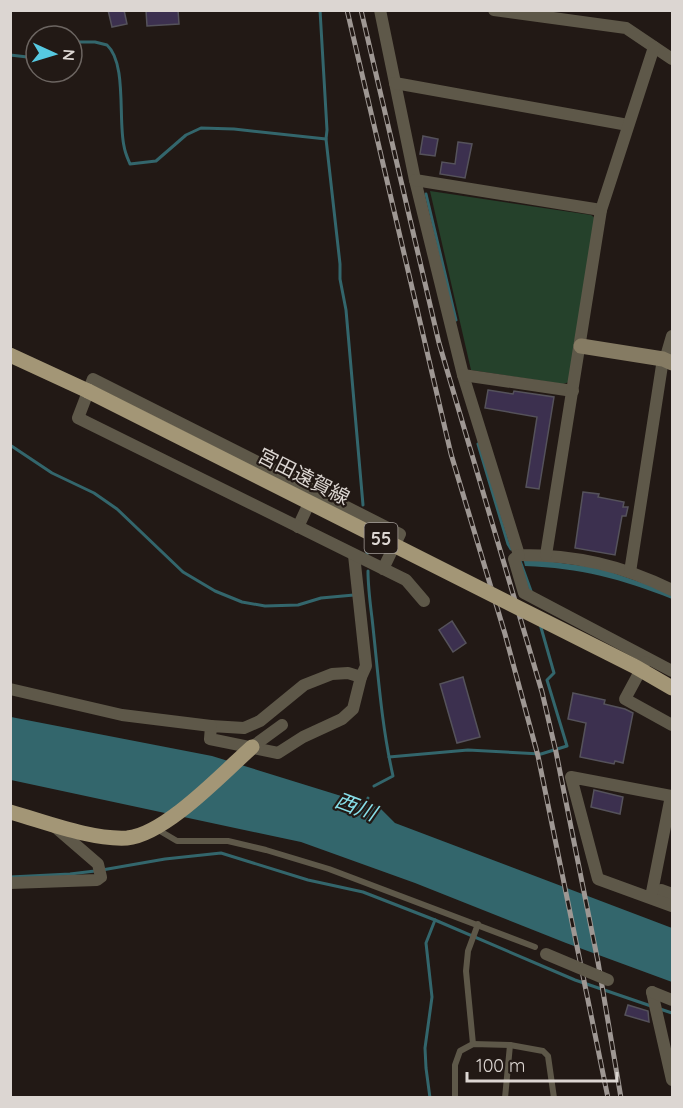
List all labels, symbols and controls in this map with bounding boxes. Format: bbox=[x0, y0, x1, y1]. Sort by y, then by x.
north arrow bbox=[24, 24, 84, 84]
text: N bbox=[59, 48, 79, 62]
street label: 宮田遠賀線 bbox=[254, 442, 354, 510]
road number: 55 bbox=[364, 523, 398, 553]
water label: 西川 bbox=[332, 786, 382, 826]
scale bar bbox=[467, 1045, 617, 1083]
text: 100 m bbox=[476, 1054, 525, 1077]

